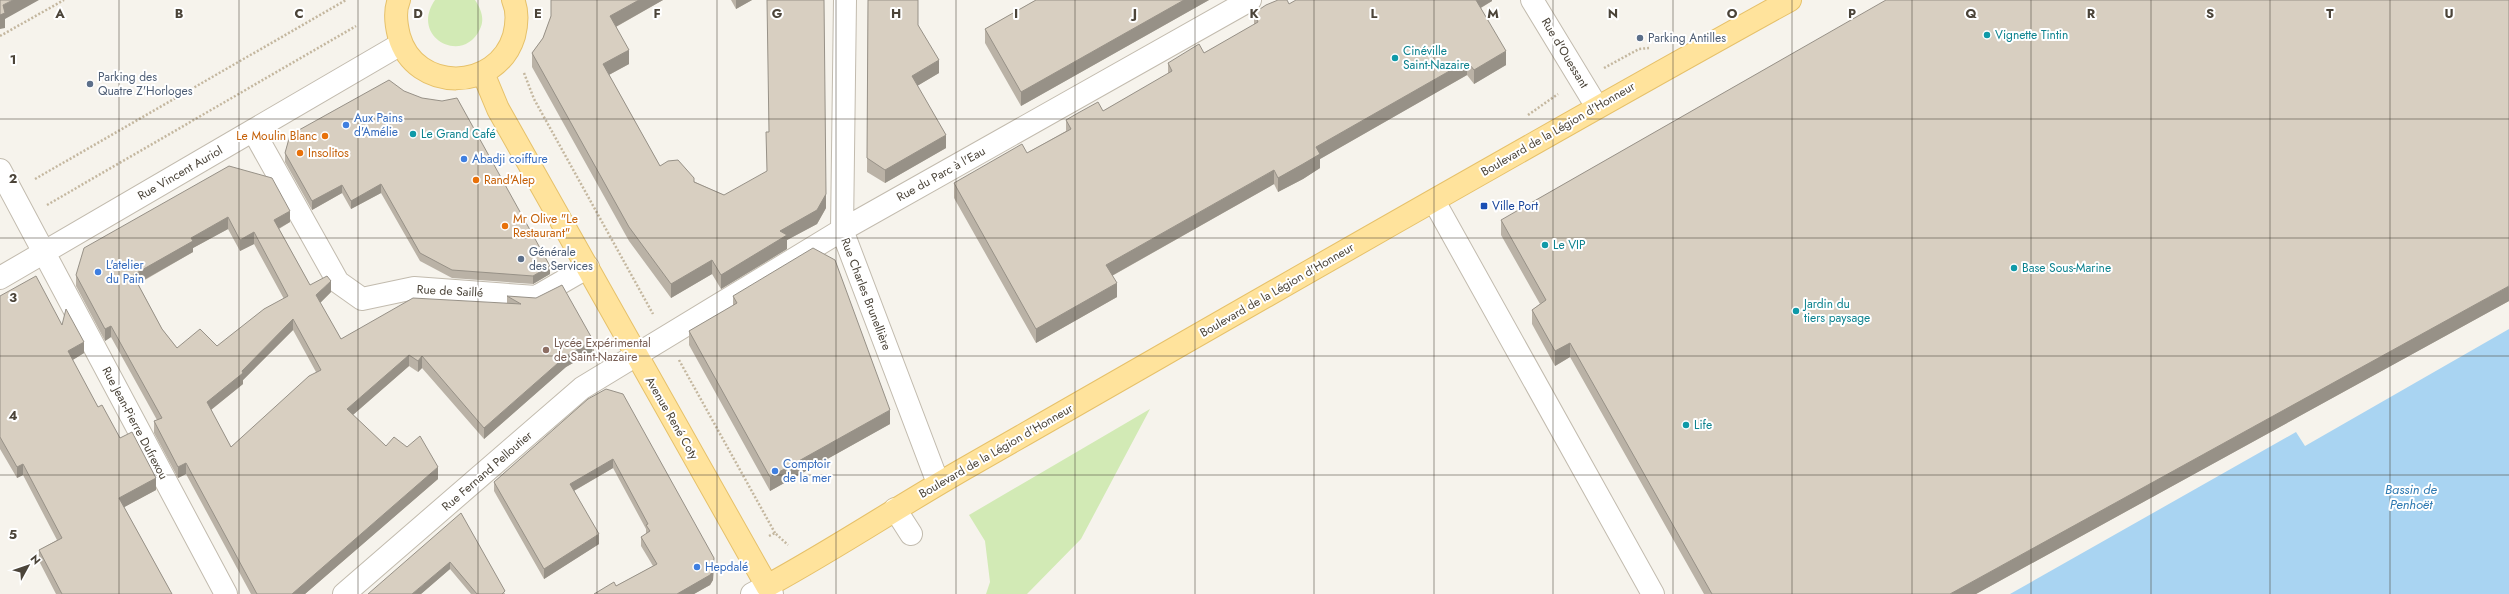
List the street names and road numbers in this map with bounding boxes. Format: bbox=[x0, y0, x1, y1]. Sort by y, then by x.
street label: Rue d'Ouessant bbox=[1537, 14, 1593, 92]
street label: Boulevard de la Légion d'Honneur bbox=[1478, 77, 1639, 181]
street label: Rue Vincent Auriol bbox=[134, 141, 226, 205]
street label: Rue du Parc à l'Eau bbox=[893, 142, 989, 206]
street label: Rue Charles Brunellière bbox=[836, 235, 896, 353]
street label: Boulevard de la Légion d'Honneur bbox=[1197, 238, 1358, 342]
street label: Rue de Saillé bbox=[416, 280, 484, 302]
street label: Rue Jean-Pierre Dufrexou bbox=[98, 363, 172, 483]
street label: Avenue René Coty bbox=[641, 373, 703, 463]
street label: Boulevard de la Légion d'Honneur bbox=[916, 399, 1077, 503]
street label: Rue Fernand Pelloutier bbox=[438, 426, 537, 515]

